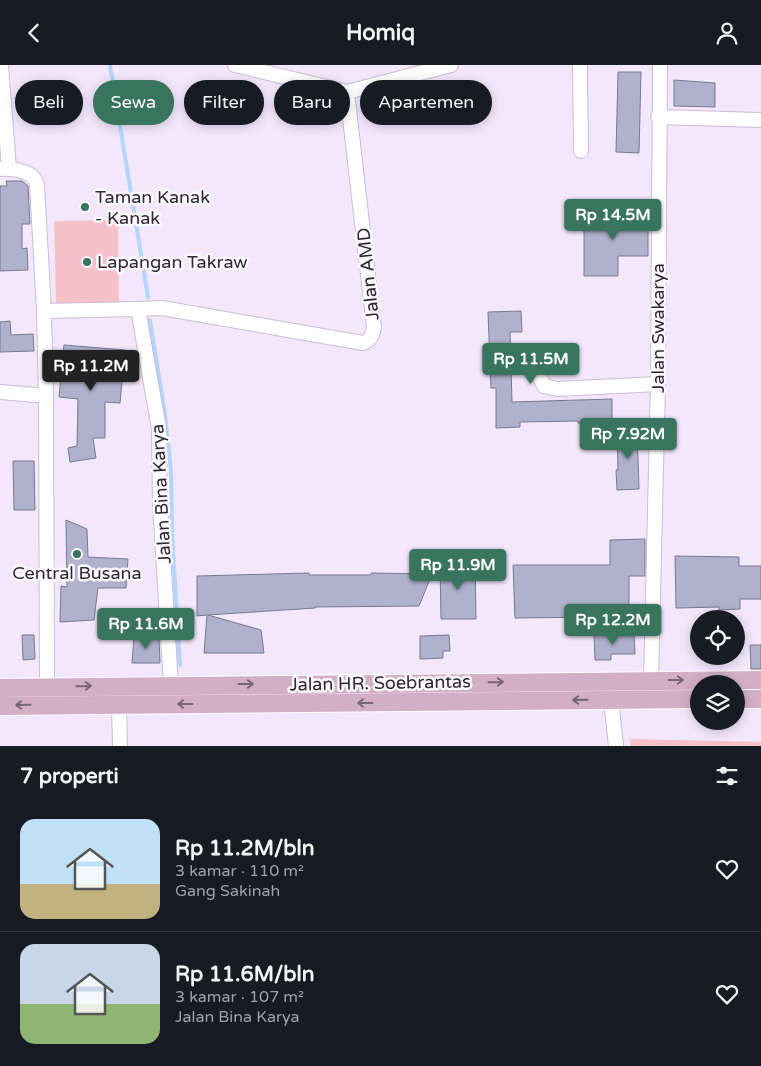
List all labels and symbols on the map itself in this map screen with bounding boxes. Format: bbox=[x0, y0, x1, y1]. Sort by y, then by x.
place label: Taman Kanak - Kanak bbox=[95, 186, 210, 229]
pin: Rp 14.5M bbox=[561, 199, 665, 241]
marker: Taman Kanak - Kanak bbox=[79, 201, 91, 213]
street label: Jalan AMD bbox=[352, 227, 384, 321]
place label: Lapangan Takraw bbox=[97, 251, 248, 273]
marker: Lapangan Takraw bbox=[81, 256, 93, 268]
street label: Jalan Swakarya bbox=[647, 263, 669, 393]
pin: Rp 11.5M bbox=[479, 343, 583, 385]
pin: Rp 11.2M bbox=[39, 349, 143, 392]
pin: Rp 7.92M bbox=[576, 417, 680, 460]
street label: Jalan Bina Karya bbox=[146, 423, 176, 565]
marker: Central Busana bbox=[71, 548, 83, 560]
pin: Rp 11.9M bbox=[406, 549, 510, 591]
place label: Central Busana bbox=[12, 562, 142, 584]
pin: Rp 12.2M bbox=[561, 603, 665, 646]
pin: Rp 11.6M bbox=[94, 607, 198, 650]
street label: Jalan HR. Soebrantas bbox=[289, 670, 471, 696]
one-way arrow bbox=[668, 676, 684, 685]
one-way arrow bbox=[488, 677, 504, 687]
one-way arrow bbox=[238, 679, 254, 689]
one-way arrow bbox=[75, 681, 91, 691]
one-way arrow bbox=[572, 696, 588, 705]
one-way arrow bbox=[357, 698, 374, 708]
one-way arrow bbox=[177, 699, 194, 709]
one-way arrow bbox=[15, 700, 31, 710]

